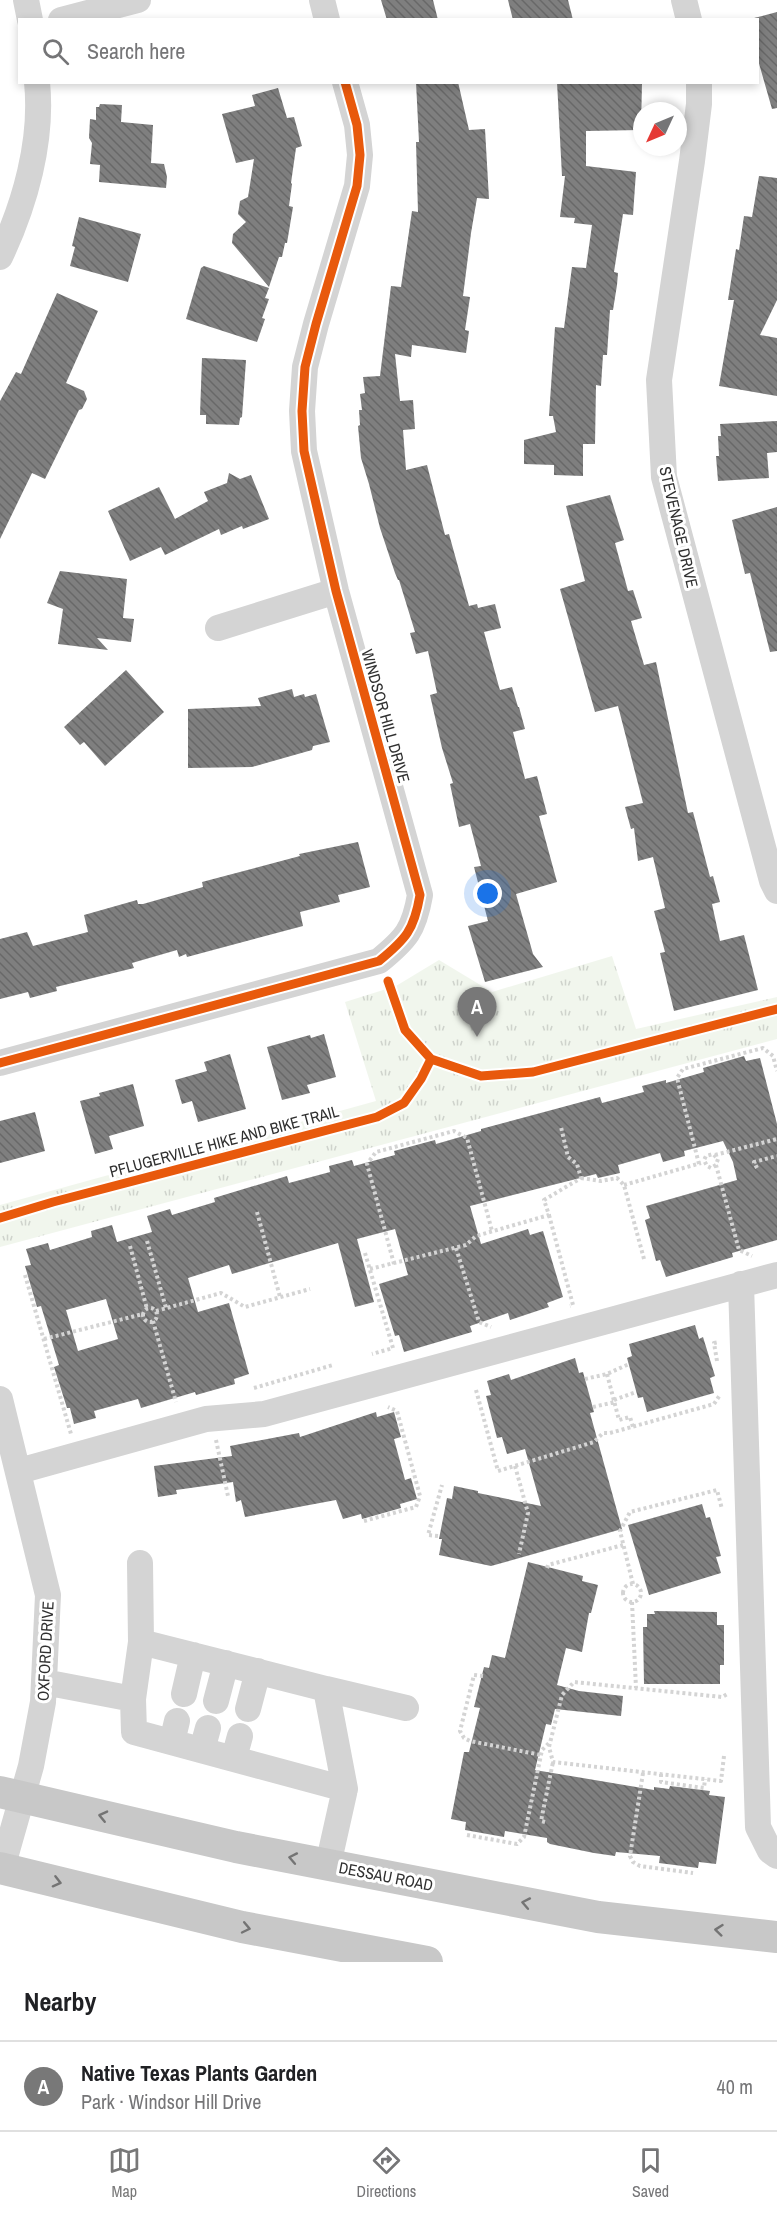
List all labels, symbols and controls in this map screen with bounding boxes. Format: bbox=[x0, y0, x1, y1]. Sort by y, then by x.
search box bbox=[18, 18, 759, 84]
icon: search bbox=[39, 35, 72, 68]
text: Search here bbox=[87, 36, 185, 66]
north arrow bbox=[633, 102, 687, 156]
street label: STEVENAGE DRIVE bbox=[654, 464, 704, 590]
street label: WINDSOR HILL DRIVE bbox=[356, 647, 416, 785]
your location bbox=[473, 879, 502, 908]
pin: A bbox=[458, 988, 496, 1037]
street label: PFLUGERVILLE HIKE AND BIKE TRAIL bbox=[107, 1100, 342, 1182]
street label: OXFORD DRIVE bbox=[31, 1601, 59, 1701]
one-way arrow bbox=[98, 1810, 108, 1823]
one-way arrow bbox=[289, 1852, 299, 1865]
street label: DESSAU ROAD bbox=[337, 1856, 435, 1896]
one-way arrow bbox=[52, 1874, 62, 1887]
one-way arrow bbox=[521, 1897, 531, 1910]
one-way arrow bbox=[241, 1921, 251, 1934]
one-way arrow bbox=[714, 1925, 723, 1937]
text: Nearby bbox=[24, 1984, 96, 2019]
text: Native Texas Plants Garden bbox=[81, 2058, 317, 2088]
text: A bbox=[38, 2073, 49, 2100]
text: 40 m bbox=[717, 2073, 753, 2100]
text: Park · Windsor Hill Drive bbox=[81, 2088, 261, 2115]
tab: Map bbox=[108, 2144, 141, 2202]
tab: Directions bbox=[356, 2144, 416, 2202]
tab: Saved bbox=[632, 2144, 669, 2202]

